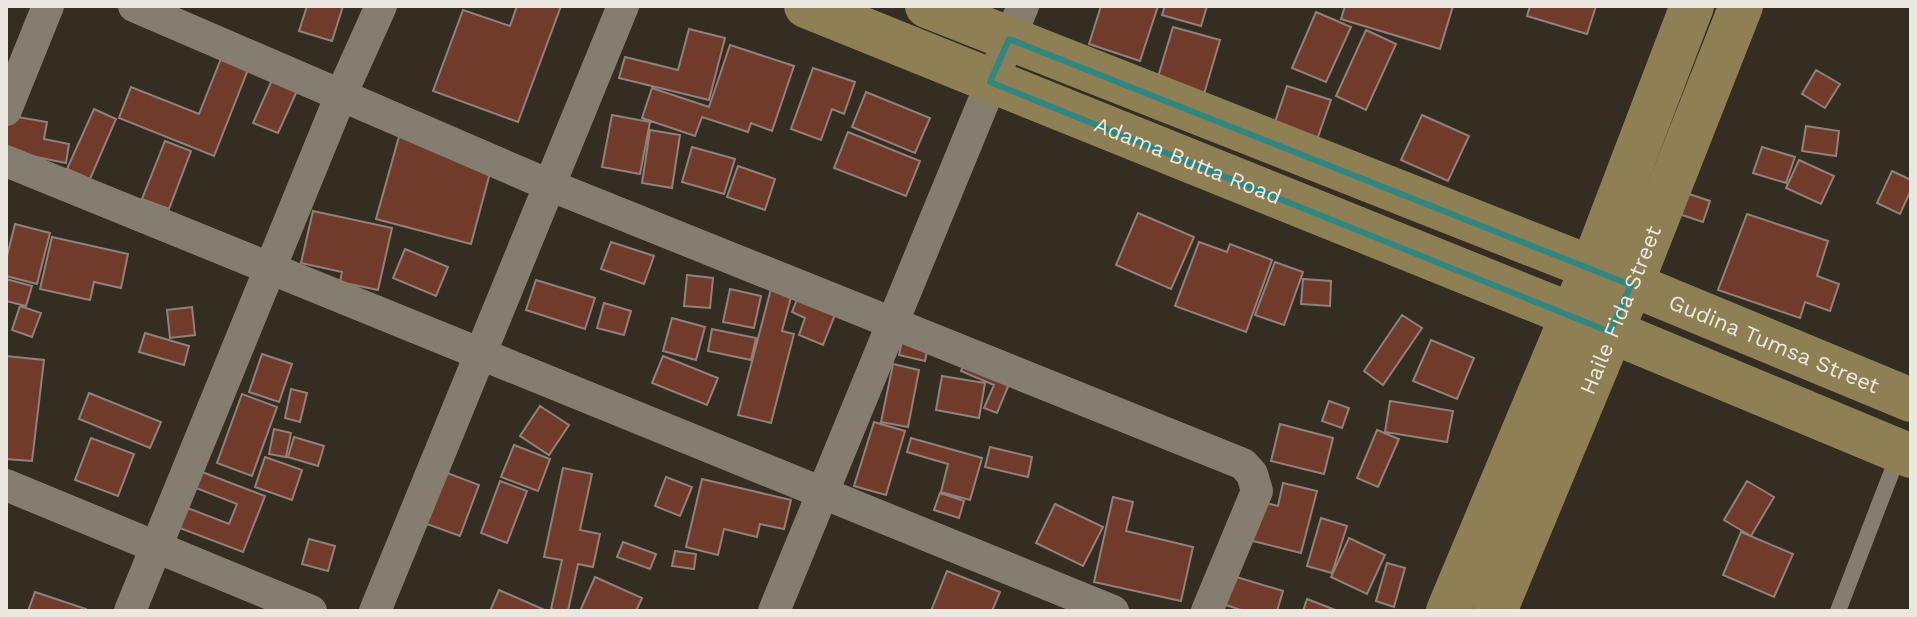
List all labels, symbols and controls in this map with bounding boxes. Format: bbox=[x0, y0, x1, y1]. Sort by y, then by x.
street label: Adama Butta Road bbox=[1091, 111, 1285, 209]
street label: Haile Fida Street bbox=[1574, 222, 1666, 398]
street label: Gudina Tumsa Street bbox=[1665, 289, 1883, 398]

